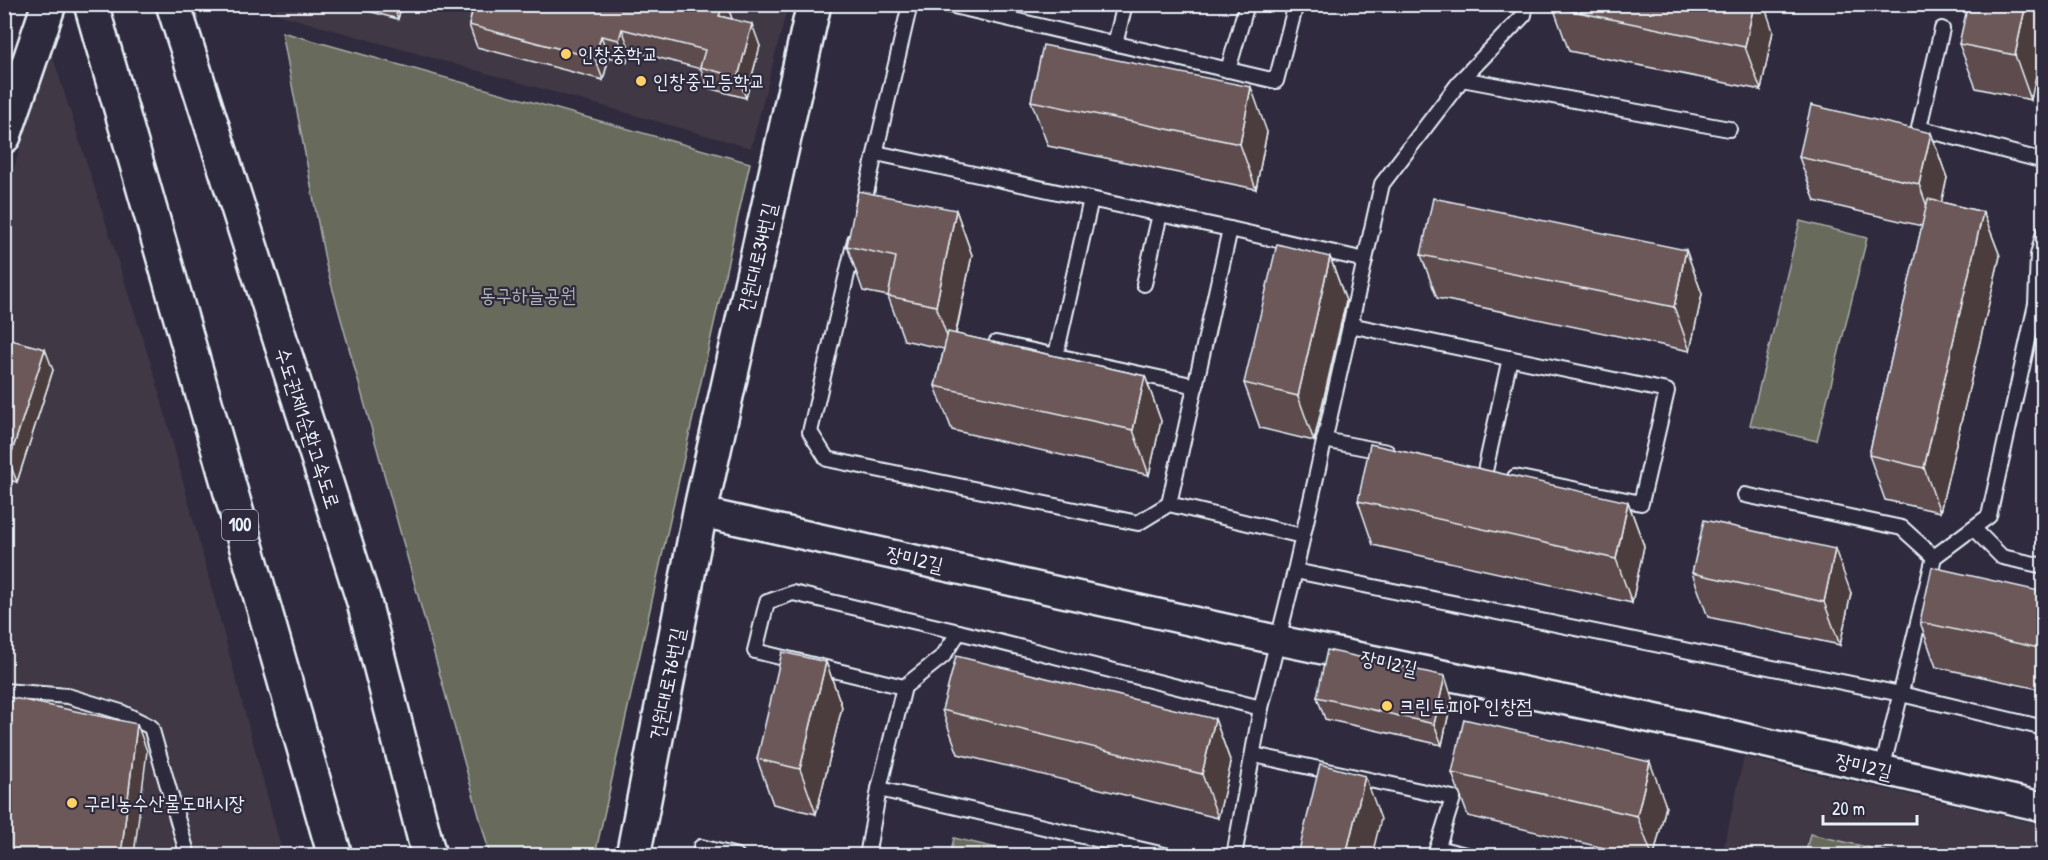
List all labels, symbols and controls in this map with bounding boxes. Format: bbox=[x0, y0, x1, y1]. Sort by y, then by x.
place label: 인창중학교 bbox=[578, 40, 658, 67]
marker: 인창중학교 bbox=[559, 47, 573, 61]
place label: 인창중고등학교 bbox=[653, 67, 766, 94]
marker: 인창중고등학교 bbox=[634, 74, 648, 88]
street label: 건원대로34번길 bbox=[731, 200, 782, 316]
park label: 동구하늘공원 bbox=[480, 281, 576, 308]
street label: 수도권제1순환고속도로 bbox=[270, 344, 347, 512]
road number: 100 bbox=[222, 510, 258, 540]
street label: 장미2길 bbox=[884, 539, 946, 578]
street label: 건원대로76번길 bbox=[642, 625, 691, 743]
street label: 장미2길 bbox=[1358, 643, 1420, 682]
place label: 크린토피아 인창점 bbox=[1399, 692, 1532, 719]
marker: 크린토피아 인창점 bbox=[1380, 699, 1394, 713]
street label: 장미2길 bbox=[1833, 746, 1895, 785]
scale bar bbox=[1823, 788, 1918, 826]
place label: 구리농수산물도매시장 bbox=[84, 789, 245, 816]
marker: 구리농수산물도매시장 bbox=[65, 796, 79, 810]
text: 20 m bbox=[1832, 796, 1865, 821]

